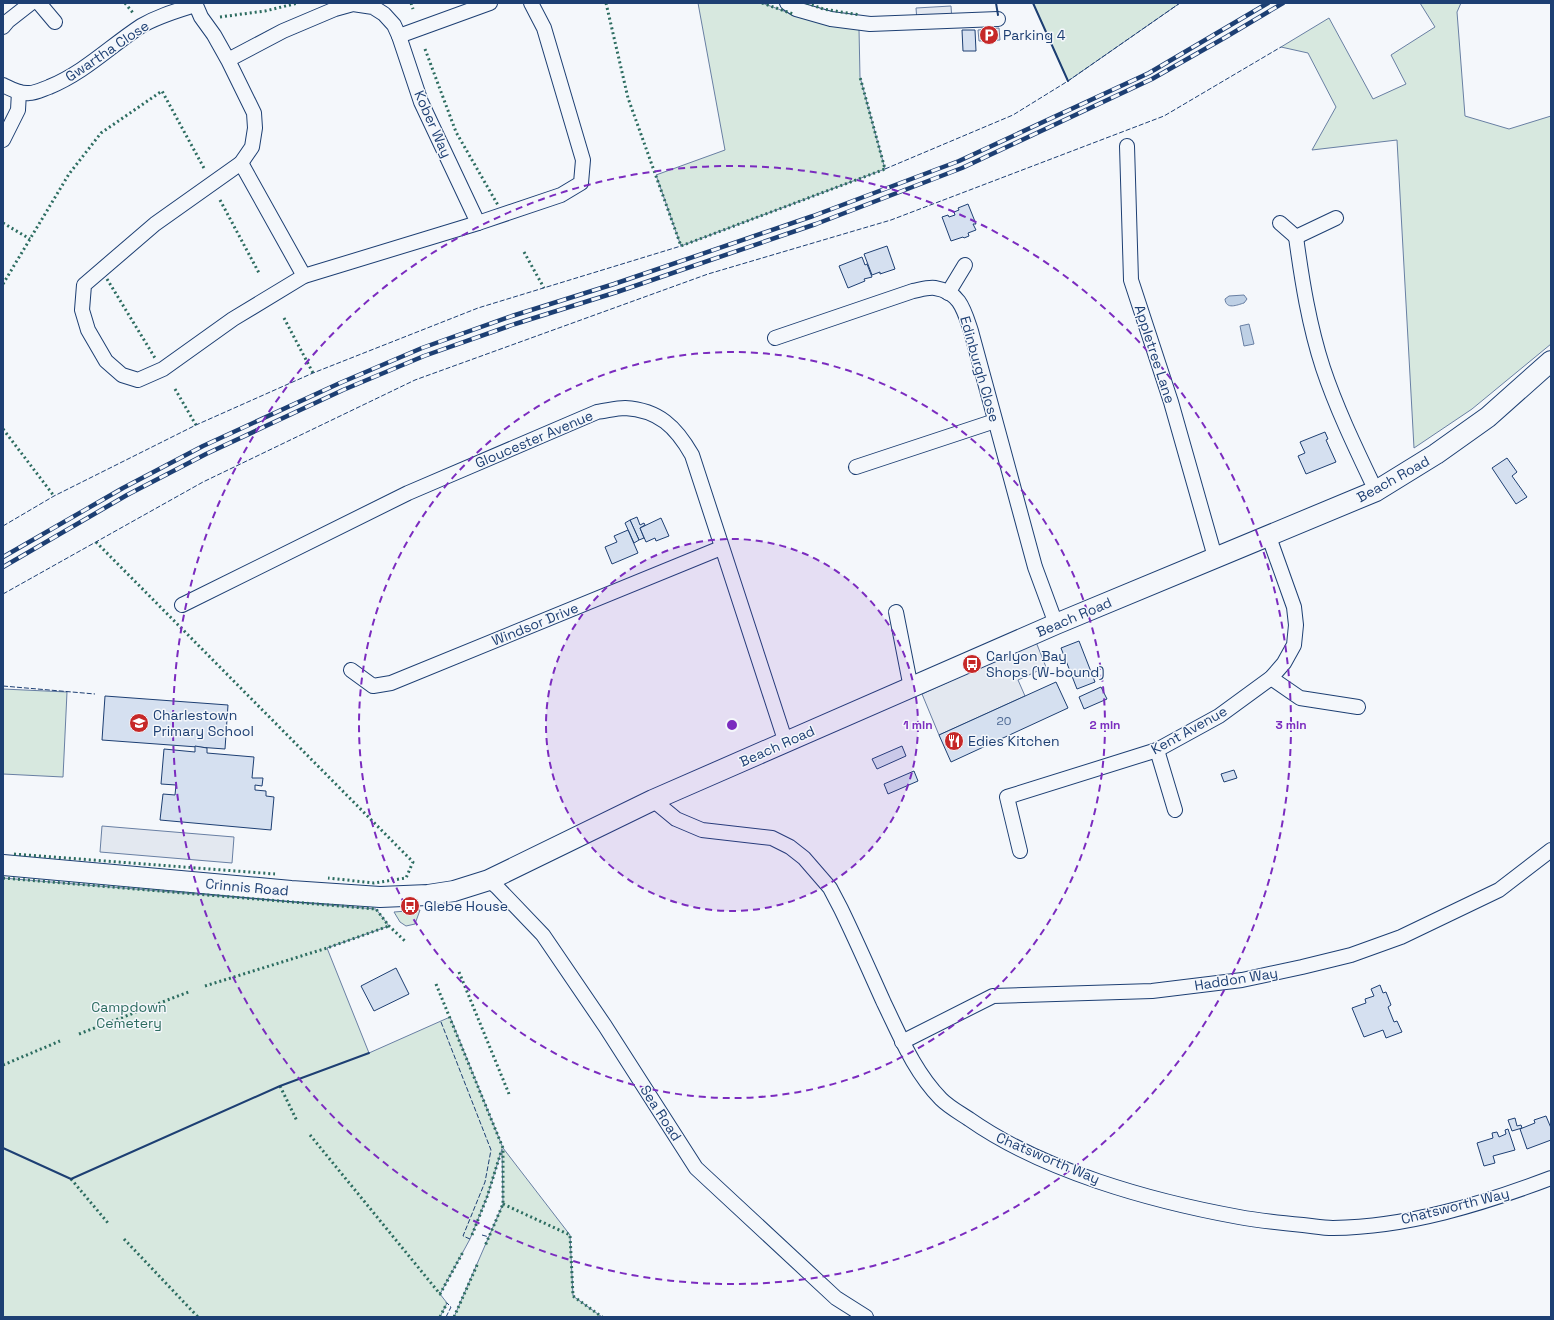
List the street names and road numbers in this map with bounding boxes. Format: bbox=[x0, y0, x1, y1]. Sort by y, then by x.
street label: Gwartha Close bbox=[62, 16, 152, 86]
street label: Kober Way bbox=[410, 88, 456, 160]
street label: Appletree Lane bbox=[1131, 302, 1179, 406]
street label: Edinburgh Close bbox=[956, 314, 1004, 424]
street label: Gloucester Avenue bbox=[472, 406, 596, 472]
street label: Beach Road bbox=[1354, 452, 1432, 506]
street label: Beach Road bbox=[1034, 593, 1114, 641]
street label: Windsor Drive bbox=[489, 598, 581, 650]
street label: Kent Avenue bbox=[1148, 702, 1230, 758]
street label: Beach Road bbox=[737, 721, 817, 771]
street label: Crinnis Road bbox=[205, 874, 289, 900]
street label: Haddon Way bbox=[1193, 964, 1279, 994]
street label: Sea Road bbox=[636, 1082, 686, 1144]
street label: Chatsworth Way bbox=[993, 1128, 1103, 1188]
street label: Chatsworth Way bbox=[1399, 1184, 1511, 1228]

